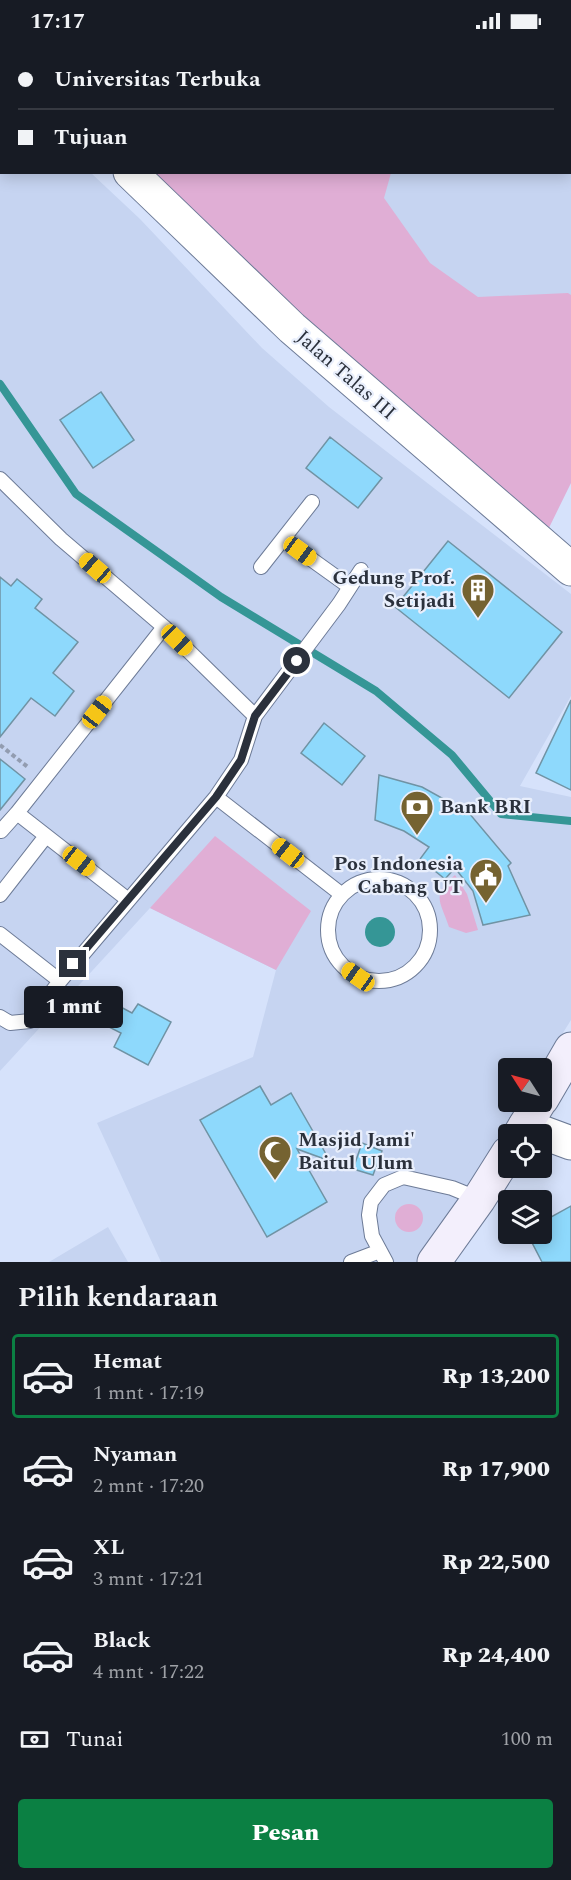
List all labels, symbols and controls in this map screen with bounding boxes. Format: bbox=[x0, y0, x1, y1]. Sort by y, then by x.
text: 17:17 bbox=[30, 5, 85, 38]
text: Universitas Terbuka bbox=[54, 63, 261, 96]
text: Tujuan bbox=[54, 121, 127, 154]
street label: Jalan Talas III bbox=[289, 323, 403, 427]
car bbox=[280, 533, 320, 569]
car bbox=[76, 549, 114, 587]
place label: Gedung Prof. Setijadi bbox=[333, 563, 455, 616]
building icon: Gedung Prof. Setijadi bbox=[460, 572, 496, 619]
car bbox=[158, 621, 196, 659]
route start bbox=[283, 647, 310, 674]
car bbox=[79, 692, 115, 732]
bank icon: Bank BRI bbox=[399, 789, 435, 836]
place label: Bank BRI bbox=[440, 792, 531, 822]
car bbox=[268, 835, 308, 871]
car bbox=[59, 843, 99, 879]
place label: Pos Indonesia Cabang UT bbox=[334, 849, 464, 902]
public building icon: Pos Indonesia Cabang UT bbox=[468, 857, 504, 904]
route end bbox=[59, 950, 86, 977]
car bbox=[338, 959, 378, 995]
callout: 1 mnt bbox=[23, 985, 122, 1027]
text: 1 mnt bbox=[45, 992, 102, 1022]
north arrow bbox=[498, 1058, 552, 1112]
map controls bbox=[498, 1058, 552, 1244]
button: locate bbox=[498, 1124, 552, 1178]
place label: Masjid Jami' Baitul Ulum bbox=[298, 1125, 415, 1178]
mosque icon: Masjid Jami' Baitul Ulum bbox=[257, 1134, 293, 1181]
button: layers bbox=[498, 1190, 552, 1244]
text: Pilih kendaraan bbox=[18, 1277, 218, 1319]
text: Hemat bbox=[93, 1345, 162, 1378]
icon: car bbox=[21, 1349, 75, 1403]
text: Rp 13,200 bbox=[442, 1360, 550, 1393]
text: 1 mnt · 17:19 bbox=[93, 1378, 204, 1408]
text: Nyaman bbox=[93, 1438, 177, 1471]
icon: car bbox=[21, 1442, 75, 1496]
text: Rp 17,900 bbox=[442, 1453, 550, 1486]
text: 2 mnt · 17:20 bbox=[93, 1471, 204, 1501]
text: XL bbox=[93, 1531, 124, 1564]
icon: car bbox=[21, 1535, 75, 1589]
text: Rp 22,500 bbox=[442, 1546, 550, 1579]
text: 3 mnt · 17:21 bbox=[93, 1564, 204, 1594]
text: Black bbox=[93, 1624, 151, 1657]
icon: car bbox=[21, 1628, 75, 1682]
text: Rp 24,400 bbox=[442, 1639, 550, 1672]
text: 4 mnt · 17:22 bbox=[93, 1657, 204, 1687]
icon: cash bbox=[18, 1723, 51, 1756]
text: Tunai bbox=[66, 1723, 123, 1756]
text: 100 m bbox=[501, 1724, 553, 1754]
button: Pesan bbox=[18, 1799, 553, 1868]

